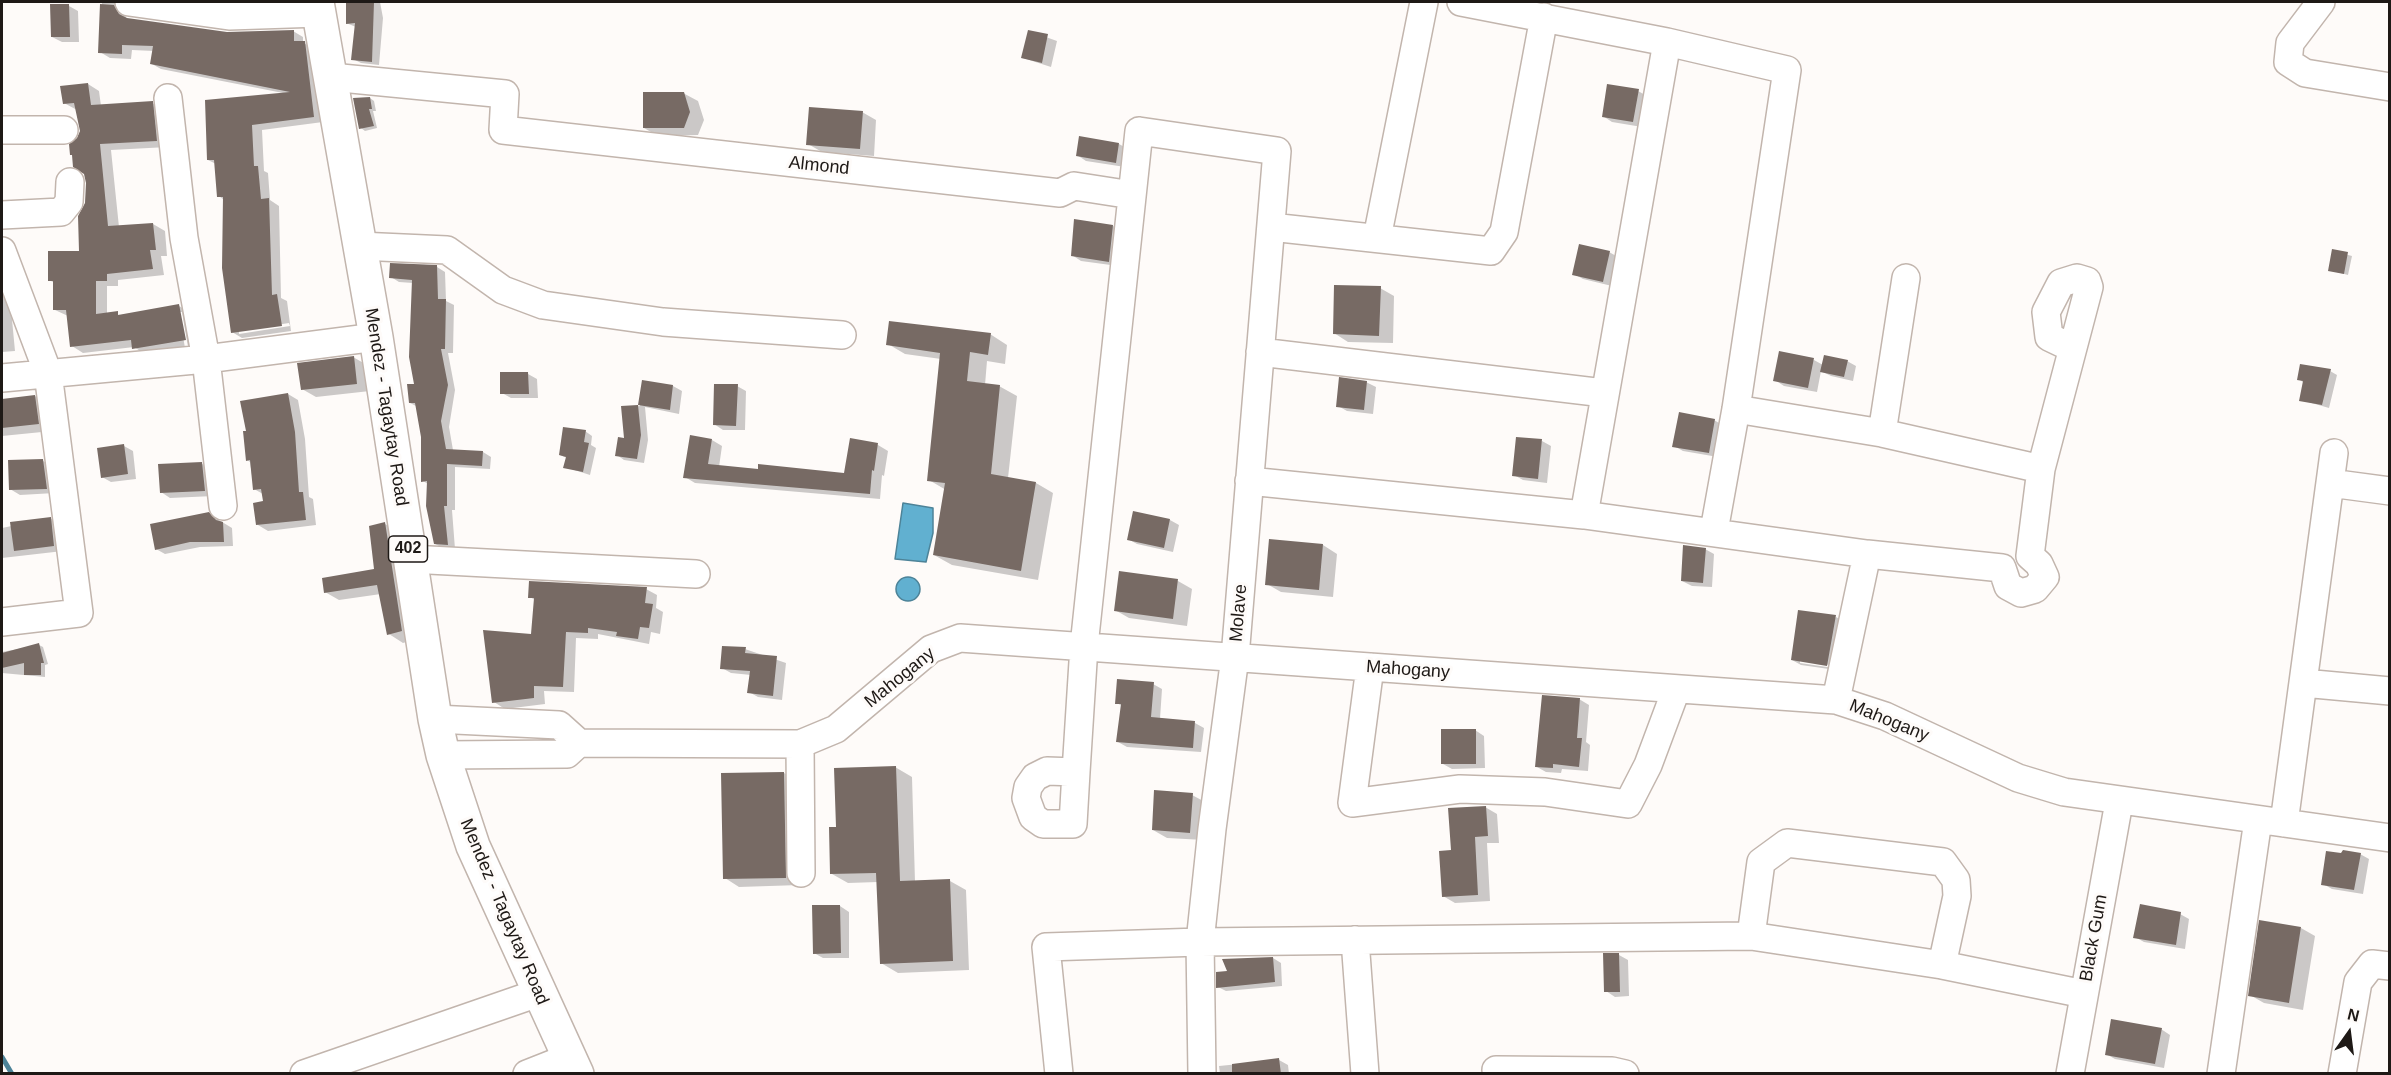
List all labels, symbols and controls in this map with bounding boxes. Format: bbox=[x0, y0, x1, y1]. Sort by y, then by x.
street label: Almond bbox=[788, 152, 850, 180]
street label: Mendez - Tagaytay Road bbox=[360, 306, 412, 508]
road number: 402 bbox=[388, 536, 428, 562]
street label: Molave bbox=[1226, 583, 1252, 643]
street label: Mahogany bbox=[861, 643, 939, 713]
street label: Mahogany bbox=[1365, 656, 1451, 684]
street label: Mahogany bbox=[1846, 695, 1932, 747]
street label: Mendez - Tagaytay Road bbox=[455, 816, 553, 1008]
street label: Black Gum bbox=[2076, 893, 2112, 983]
north arrow bbox=[2319, 1003, 2379, 1063]
text: N bbox=[2346, 1005, 2361, 1025]

